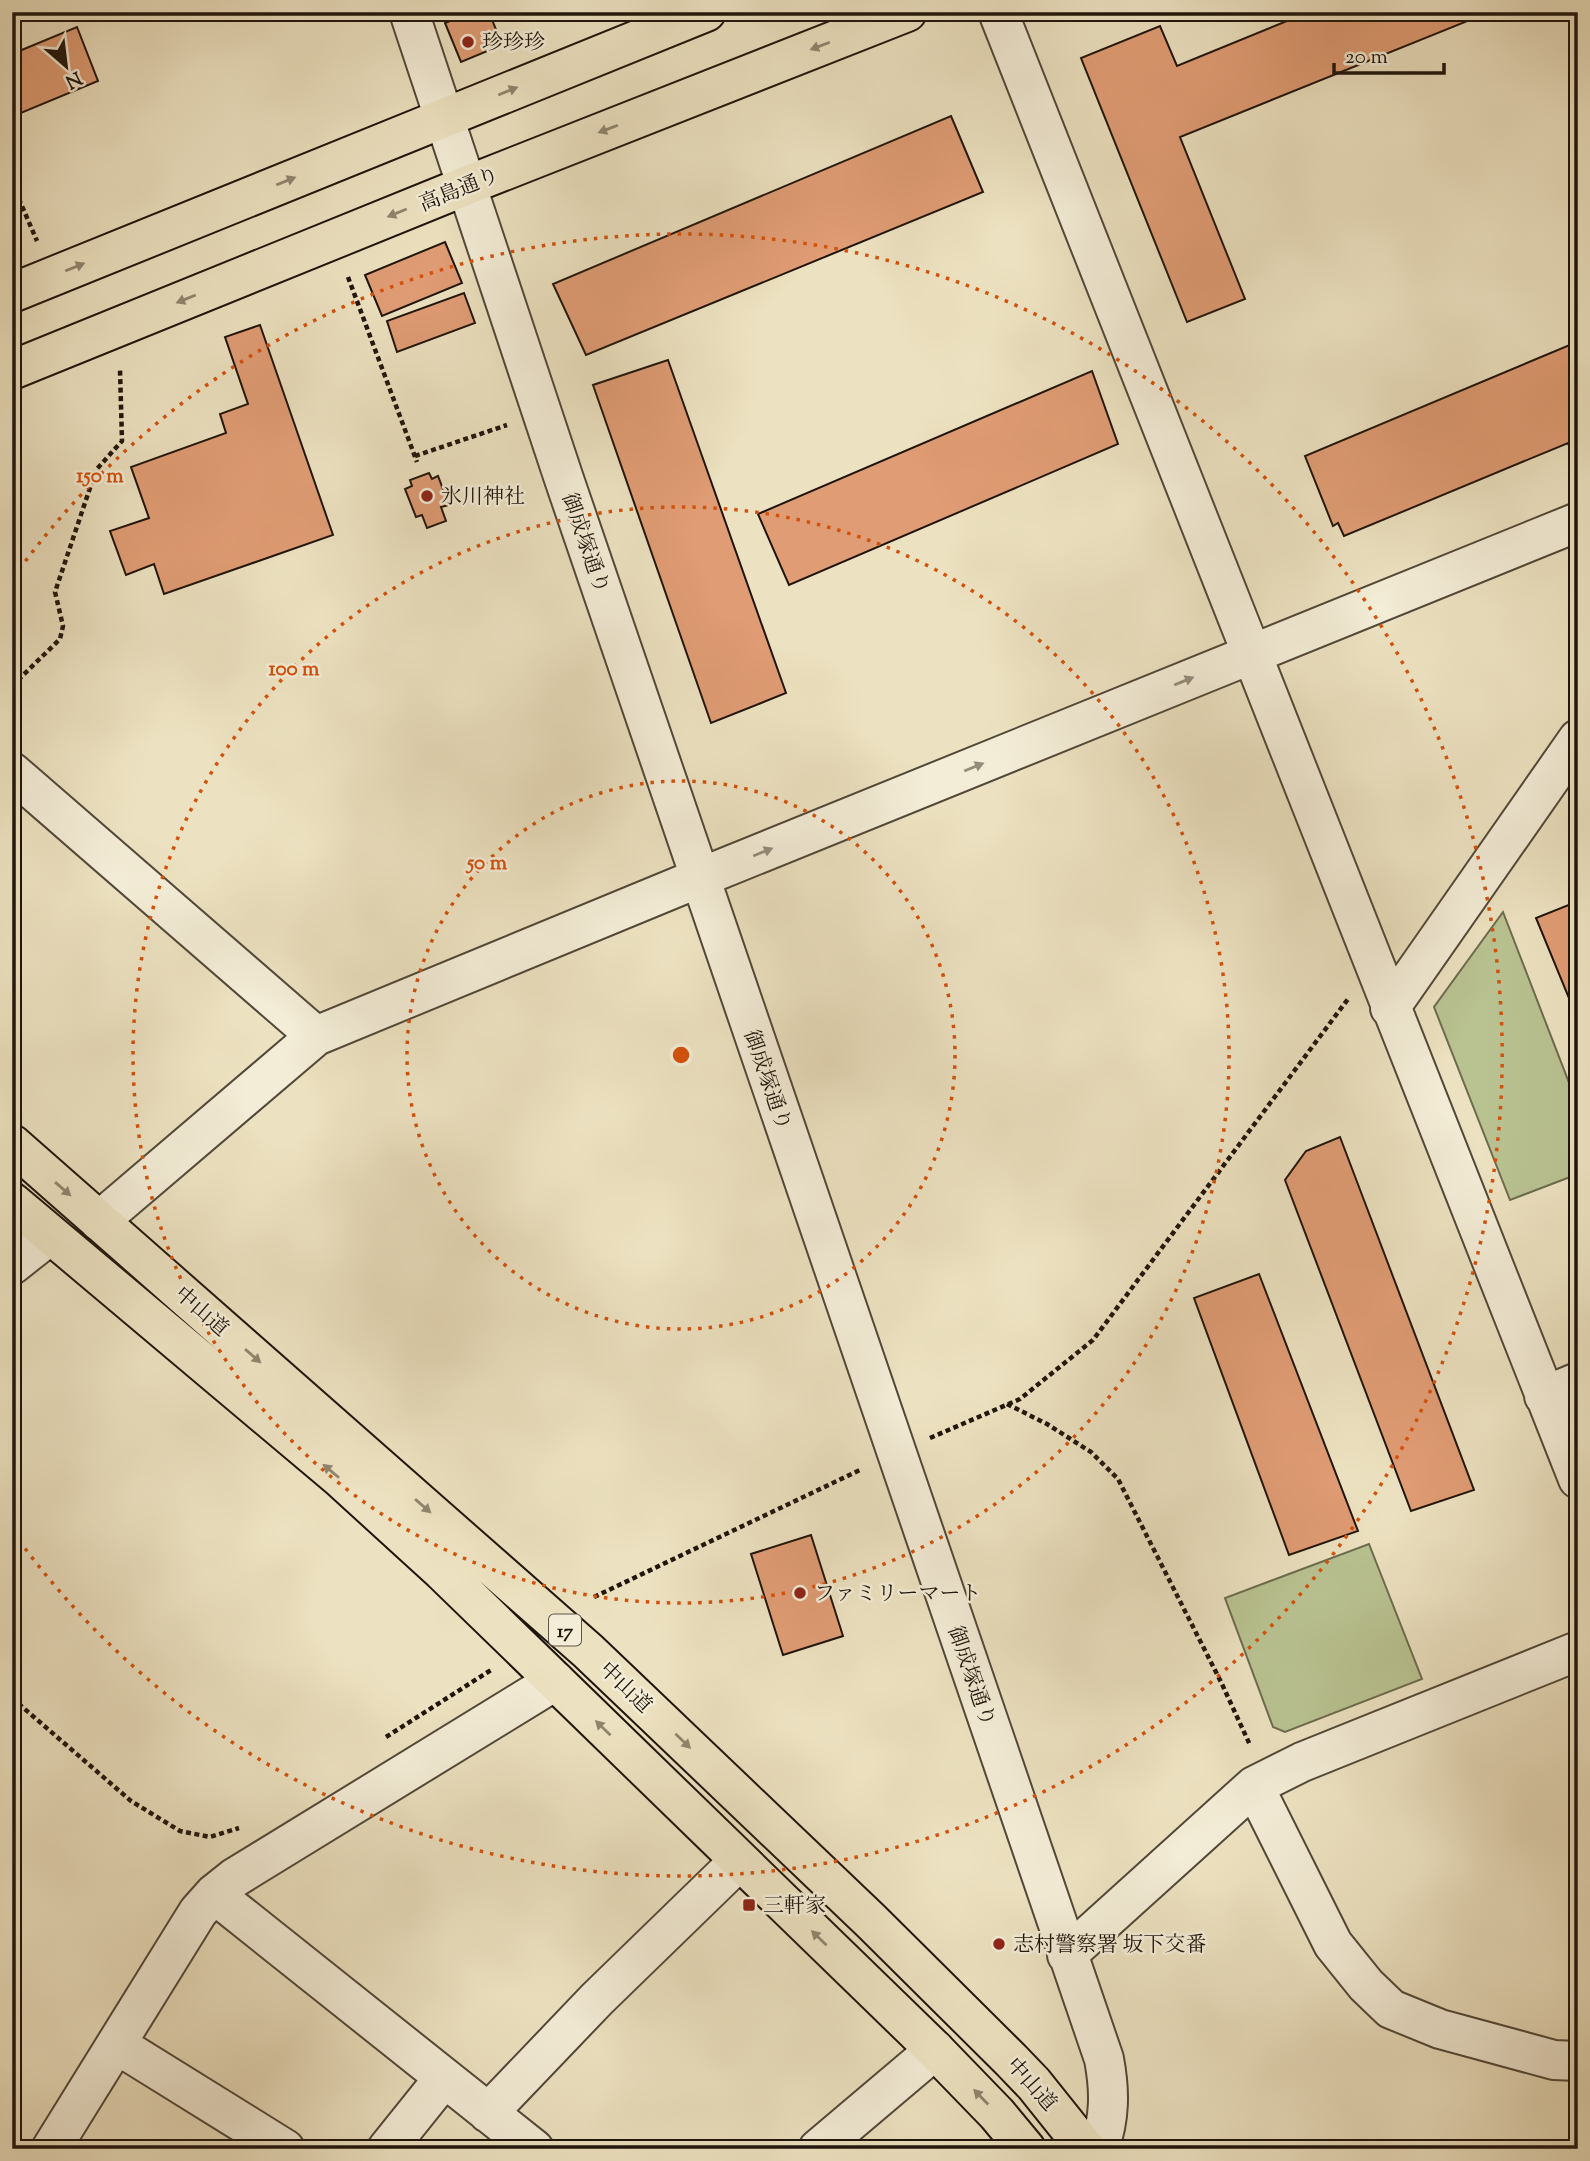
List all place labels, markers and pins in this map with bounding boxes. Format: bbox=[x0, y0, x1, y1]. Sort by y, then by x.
place label: 珍珍珍 bbox=[482, 29, 545, 59]
marker: 珍珍珍 bbox=[460, 34, 476, 50]
place label: 氷川神社 bbox=[441, 483, 525, 513]
marker: 氷川神社 bbox=[419, 488, 435, 504]
centre of rings bbox=[669, 1043, 693, 1067]
place label: ファミリーマート bbox=[814, 1580, 982, 1610]
marker: ファミリーマート bbox=[792, 1585, 808, 1601]
place label: 三軒家 bbox=[763, 1892, 826, 1922]
marker: 三軒家 bbox=[741, 1897, 757, 1913]
place label: 志村警察署 坂下交番 bbox=[1013, 1931, 1206, 1961]
marker: 志村警察署 坂下交番 bbox=[991, 1936, 1007, 1952]

